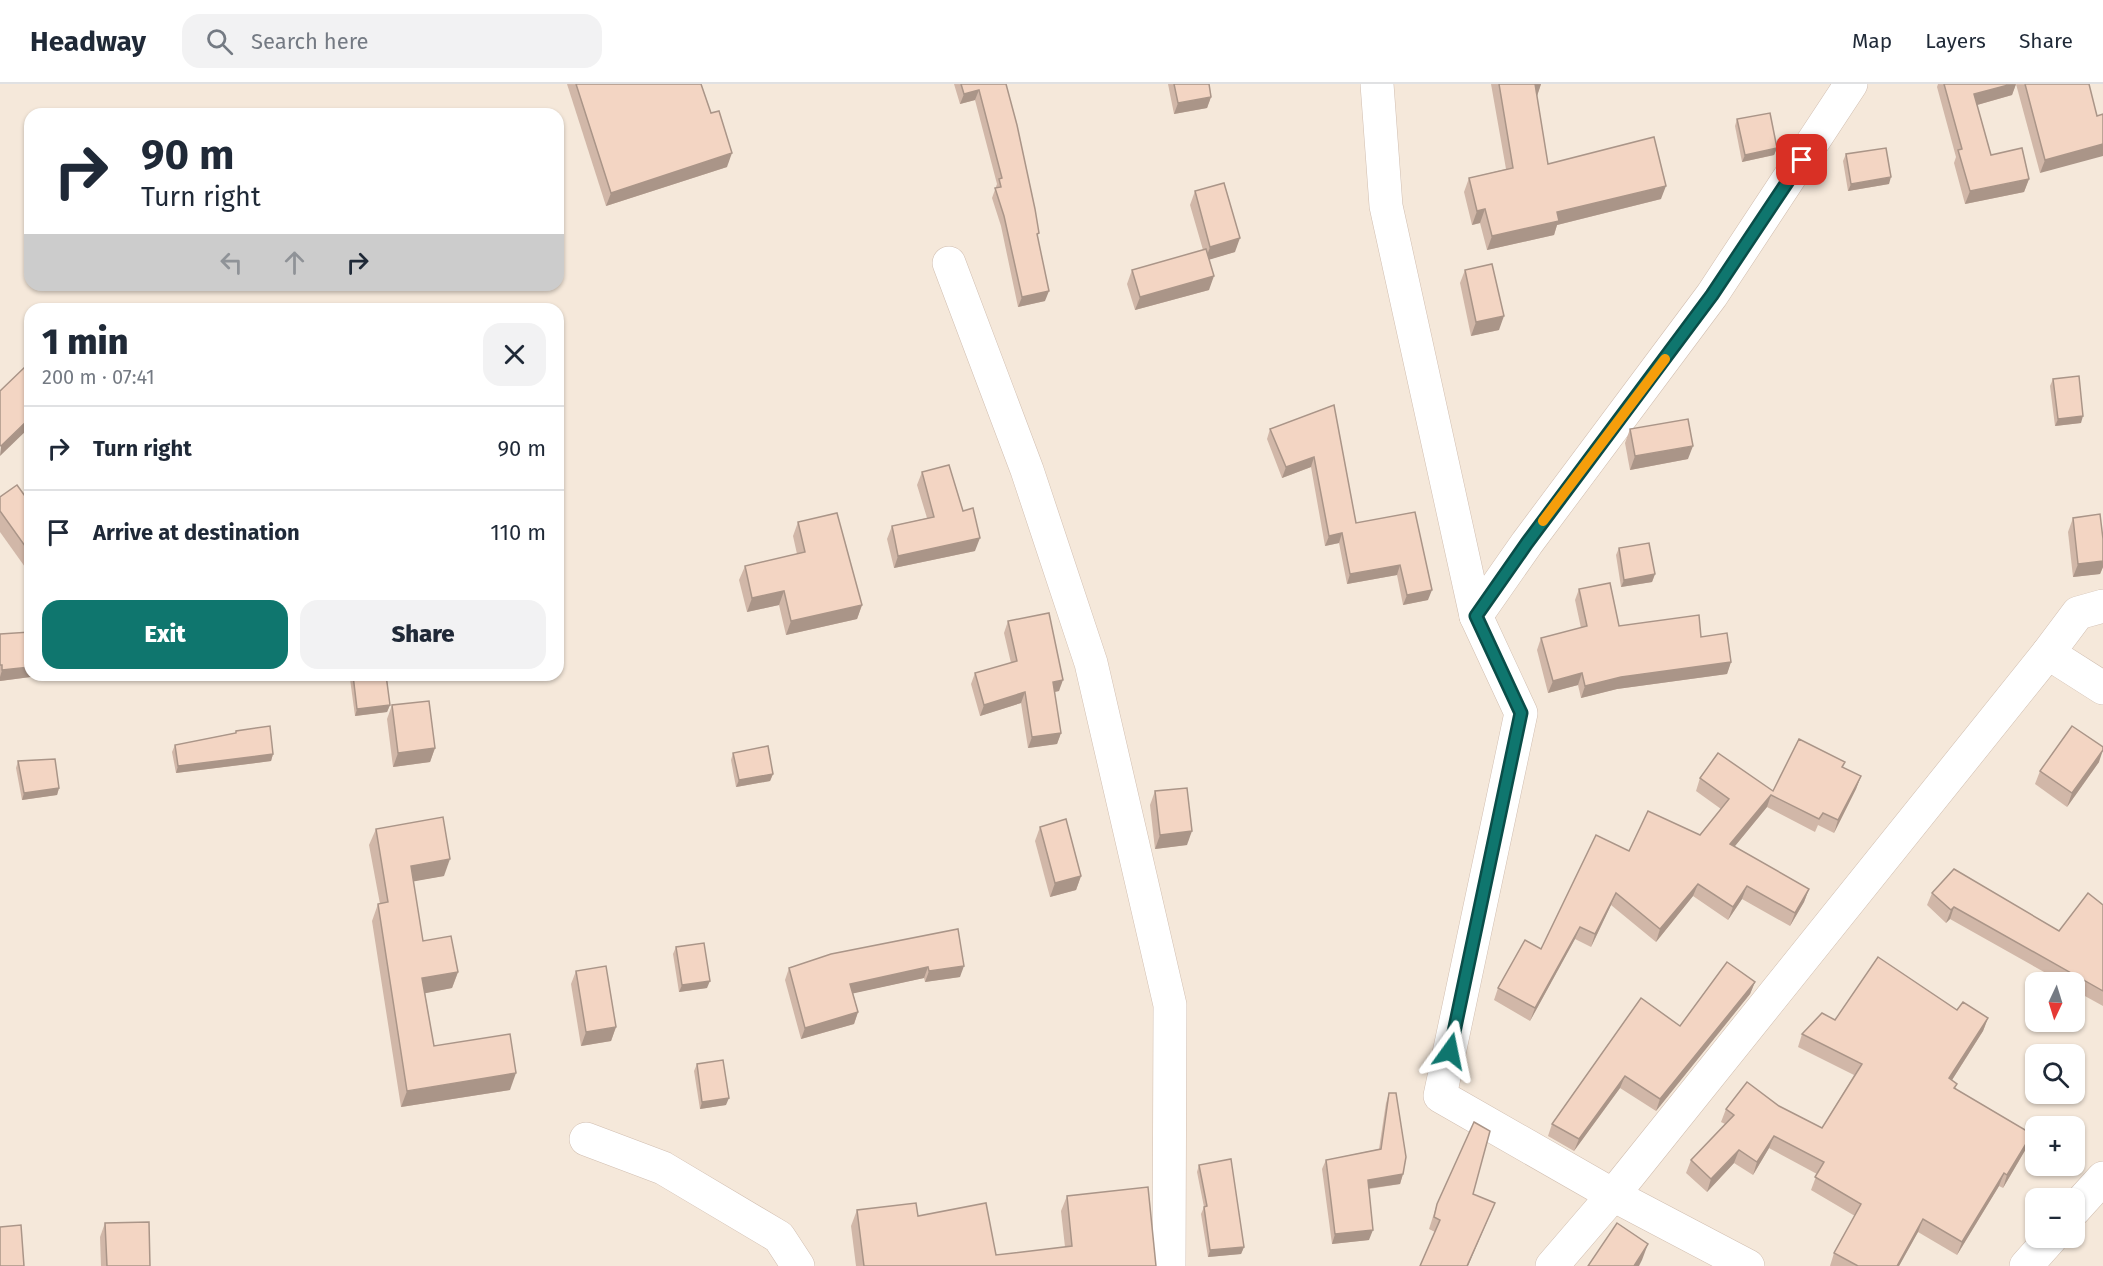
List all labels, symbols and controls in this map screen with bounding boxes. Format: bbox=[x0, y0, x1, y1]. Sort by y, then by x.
search box bbox=[182, 14, 602, 68]
text: Headway bbox=[30, 25, 146, 58]
icon: search bbox=[203, 25, 236, 58]
text: Search here bbox=[251, 28, 369, 55]
text: Map bbox=[1852, 28, 1892, 54]
text: Layers bbox=[1925, 28, 1986, 54]
text: Share bbox=[2019, 28, 2073, 54]
text: 90 m bbox=[141, 130, 235, 180]
icon: right bbox=[42, 132, 120, 210]
pin bbox=[1776, 134, 1827, 185]
icon: arrive bbox=[1785, 143, 1818, 176]
text: Turn right bbox=[141, 181, 261, 213]
icon: left bbox=[215, 246, 248, 279]
icon: ahead bbox=[278, 246, 311, 279]
icon: right bbox=[341, 246, 374, 279]
text: 1 min bbox=[42, 320, 128, 364]
button: close bbox=[483, 323, 546, 386]
text: 200 m · 07:41 bbox=[42, 365, 155, 389]
icon: right bbox=[42, 432, 75, 465]
text: Turn right bbox=[93, 435, 192, 462]
text: 90 m bbox=[497, 435, 546, 462]
icon: arrive bbox=[42, 516, 75, 549]
text: Arrive at destination bbox=[93, 519, 300, 546]
text: 110 m bbox=[490, 519, 546, 546]
button: Exit bbox=[42, 600, 288, 669]
button: Share bbox=[300, 600, 546, 669]
north arrow bbox=[2025, 972, 2085, 1032]
map controls bbox=[2025, 972, 2085, 1248]
position arrow bbox=[1418, 1019, 1482, 1083]
button: search bbox=[2025, 1044, 2085, 1104]
button: + bbox=[2025, 1116, 2085, 1176]
button: − bbox=[2025, 1188, 2085, 1248]

